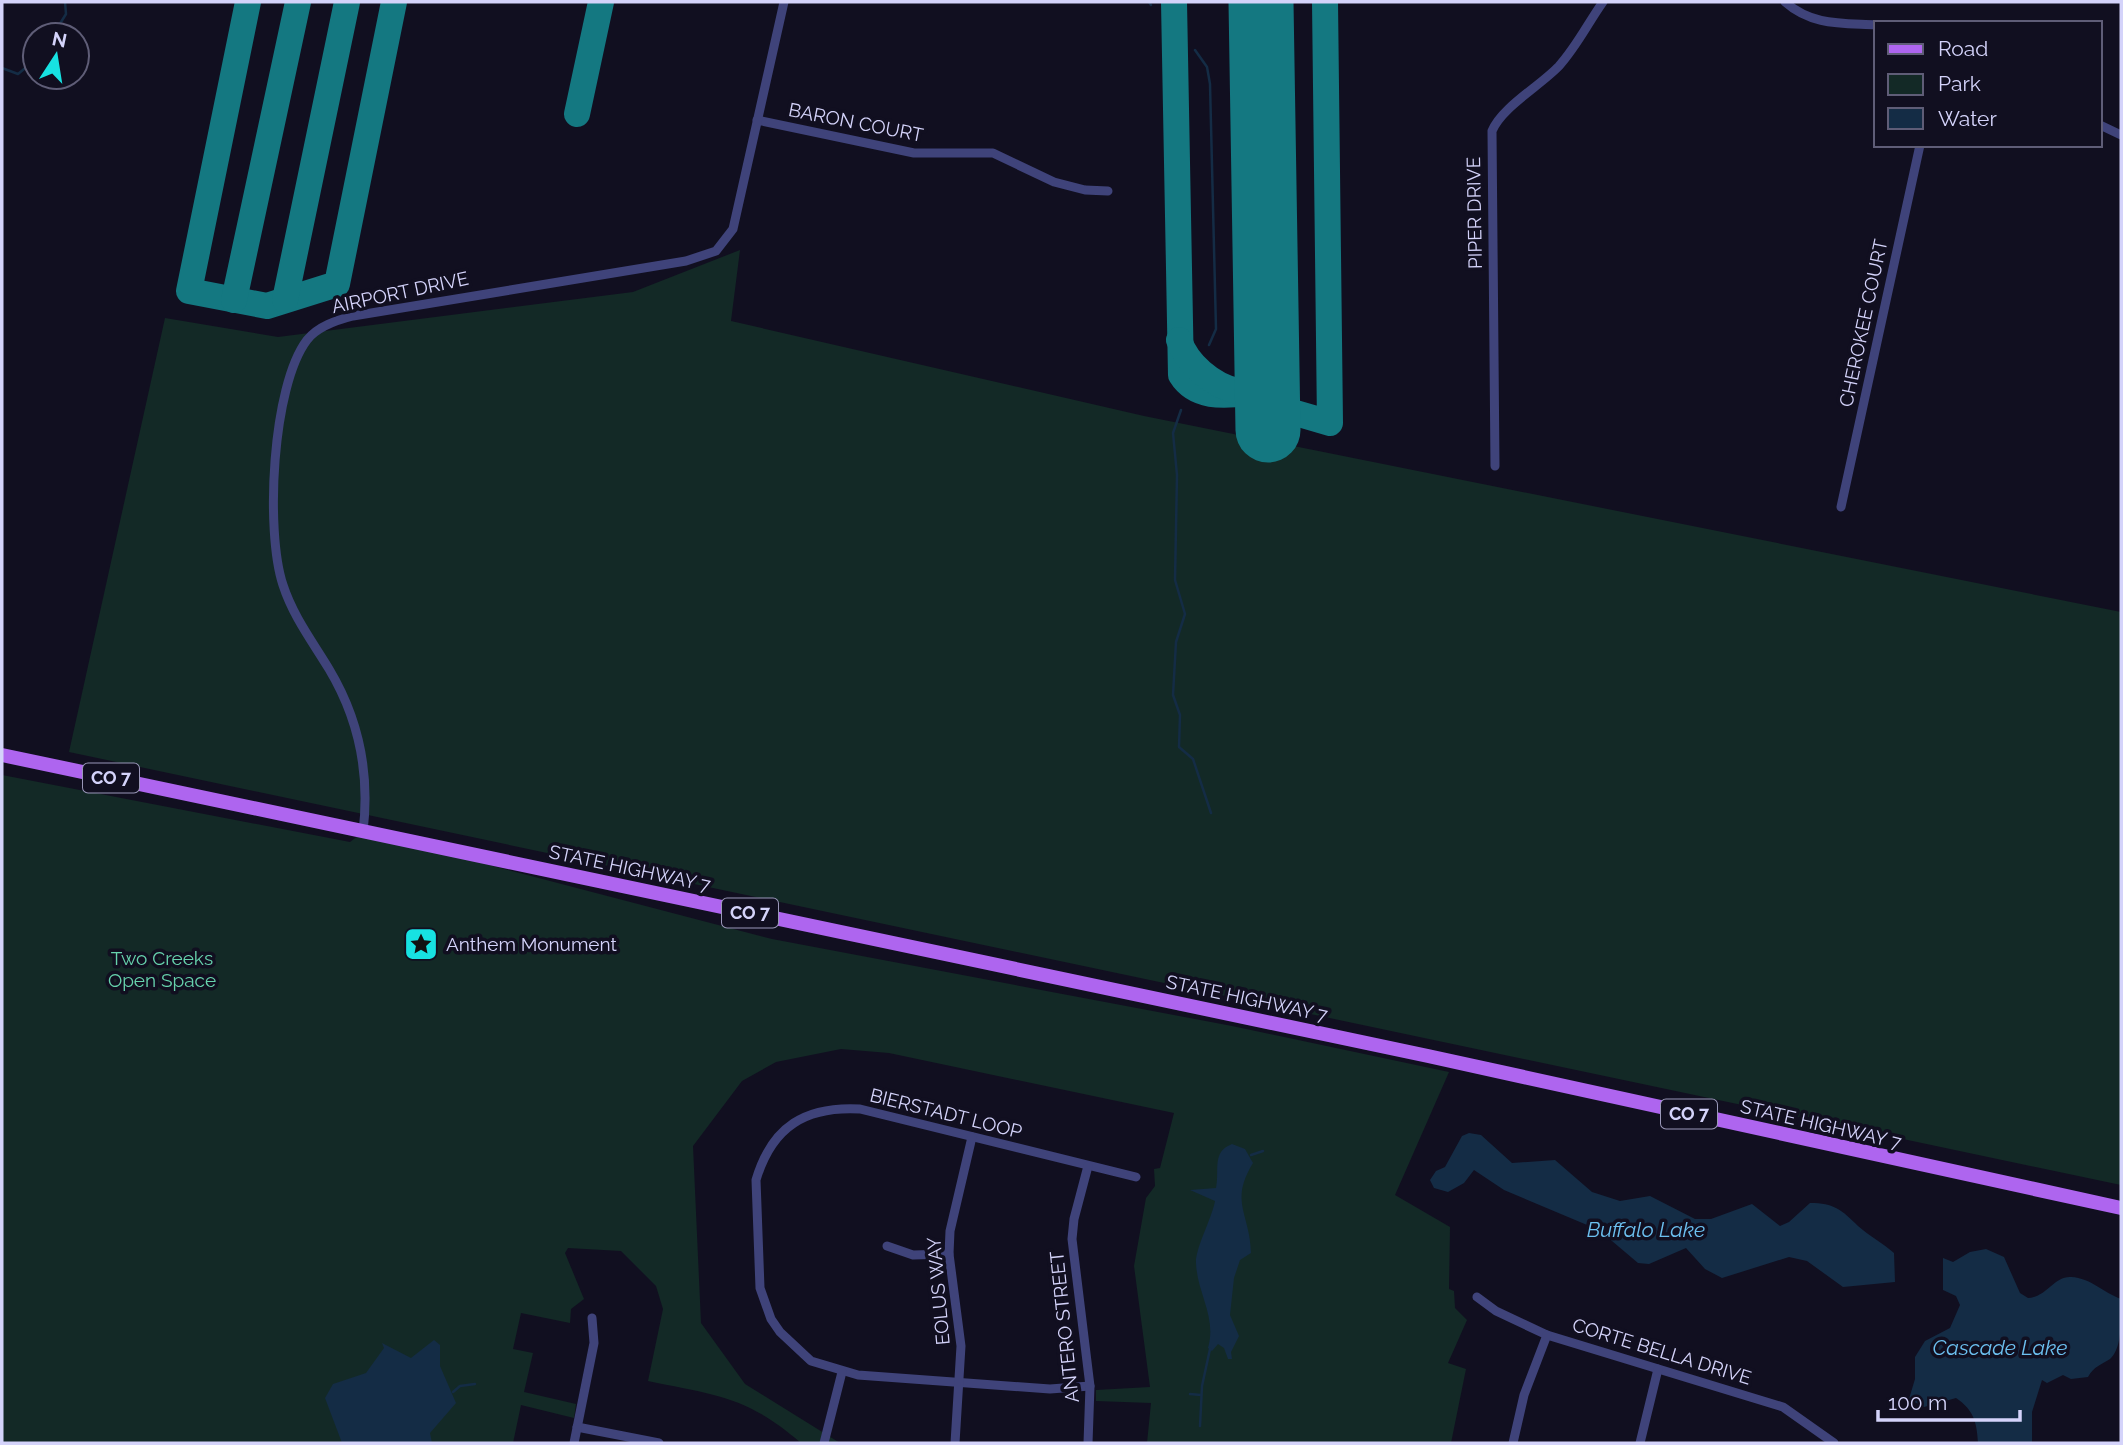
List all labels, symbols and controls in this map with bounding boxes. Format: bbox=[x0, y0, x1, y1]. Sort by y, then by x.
north arrow bbox=[21, 21, 91, 91]
legend bbox=[1874, 21, 2102, 147]
text: N bbox=[50, 27, 69, 52]
text: Road bbox=[1938, 36, 1988, 61]
text: Park bbox=[1938, 71, 1981, 96]
street label: BARON COURT bbox=[787, 98, 926, 146]
text: Water bbox=[1938, 106, 1997, 131]
street label: PIPER DRIVE bbox=[1462, 157, 1486, 269]
street label: CHEROKEE COURT bbox=[1834, 237, 1892, 409]
street label: AIRPORT DRIVE bbox=[330, 267, 470, 317]
road number: CO 7 bbox=[83, 764, 139, 792]
street label: STATE HIGHWAY 7 bbox=[547, 840, 713, 896]
road number: CO 7 bbox=[722, 898, 778, 928]
place icon: Anthem Monument bbox=[402, 925, 440, 963]
place label: Anthem Monument bbox=[446, 933, 617, 955]
park label: Two Creeks Open Space bbox=[108, 947, 216, 991]
street label: STATE HIGHWAY 7 bbox=[1164, 970, 1330, 1026]
street label: BIERSTADT LOOP bbox=[868, 1083, 1024, 1143]
street label: STATE HIGHWAY 7 bbox=[1738, 1095, 1904, 1153]
road number: CO 7 bbox=[1661, 1100, 1717, 1128]
water label: Buffalo Lake bbox=[1587, 1217, 1705, 1242]
street label: EOLUS WAY bbox=[922, 1235, 954, 1346]
street label: ANTERO STREET bbox=[1045, 1250, 1083, 1404]
street label: CORTE BELLA DRIVE bbox=[1570, 1313, 1754, 1389]
water label: Cascade Lake bbox=[1933, 1335, 2067, 1360]
scale bar bbox=[1878, 1378, 2020, 1422]
text: 100 m bbox=[1888, 1390, 1947, 1415]

